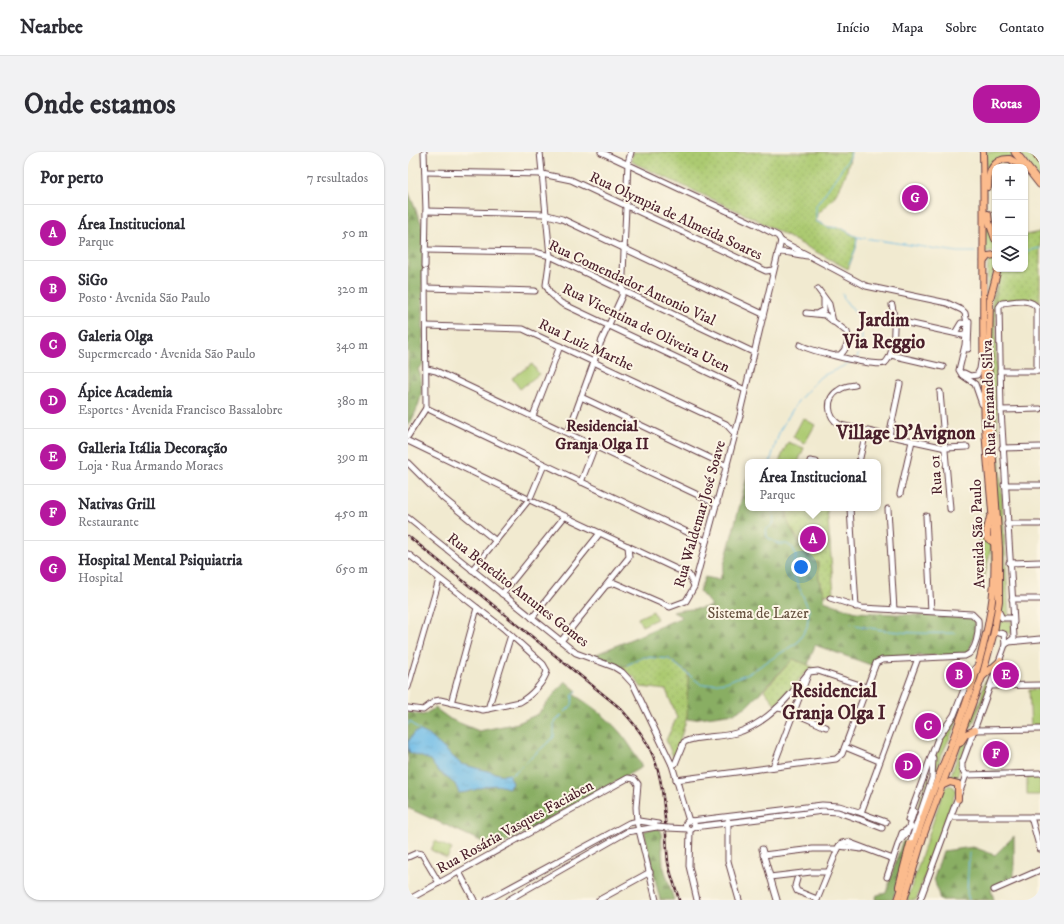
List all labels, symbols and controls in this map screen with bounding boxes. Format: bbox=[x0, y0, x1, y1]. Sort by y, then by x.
text: Nearbee bbox=[20, 16, 83, 39]
text: Início bbox=[836, 19, 870, 37]
text: Mapa bbox=[892, 19, 923, 37]
text: Sobre bbox=[945, 19, 977, 37]
text: Contato bbox=[999, 19, 1044, 37]
button: Rotas bbox=[973, 85, 1040, 123]
text: Onde estamos bbox=[24, 87, 176, 122]
map controls bbox=[992, 164, 1028, 272]
button: + bbox=[992, 164, 1028, 200]
text: Por perto bbox=[40, 167, 103, 189]
street label: Rua Olympia de Almeida Soares bbox=[586, 168, 766, 264]
text: 7 resultados bbox=[307, 170, 368, 186]
pin: G bbox=[902, 183, 928, 213]
button: − bbox=[992, 200, 1028, 236]
text: Área Institucional bbox=[78, 215, 185, 234]
text: A bbox=[49, 225, 57, 241]
text: 50 m bbox=[342, 225, 368, 241]
text: Parque bbox=[78, 234, 114, 250]
street label: Rua Comendador Antonio Vial bbox=[545, 236, 719, 330]
button: layers bbox=[992, 236, 1028, 272]
text: SiGo bbox=[78, 271, 108, 290]
street label: Rua Vicentina de Oliveira Uten bbox=[559, 279, 733, 377]
text: B bbox=[49, 281, 57, 297]
text: 320 m bbox=[337, 281, 368, 297]
text: Posto · Avenida São Paulo bbox=[78, 290, 210, 306]
district label: Jardim Via Reggio bbox=[842, 309, 925, 354]
street label: Rua Luiz Marthe bbox=[535, 315, 637, 375]
text: Galeria Olga bbox=[78, 327, 153, 346]
text: C bbox=[49, 337, 57, 353]
text: 340 m bbox=[336, 337, 368, 353]
street label: Rua Fernando Silva bbox=[977, 339, 1001, 457]
text: Supermercado · Avenida São Paulo bbox=[78, 346, 255, 362]
text: Ápice Academia bbox=[78, 383, 172, 402]
text: D bbox=[48, 393, 58, 409]
text: 380 m bbox=[337, 393, 368, 409]
text: Esportes · Avenida Francisco Bassalobre bbox=[78, 402, 283, 418]
district label: Residencial Granja Olga II bbox=[555, 416, 649, 454]
district label: Village D'Avignon bbox=[835, 422, 977, 445]
street label: Rua Waldemar José Soave bbox=[670, 438, 730, 590]
text: Galleria Itália Decoração bbox=[78, 439, 227, 458]
text: E bbox=[48, 449, 58, 465]
text: 390 m bbox=[337, 449, 368, 465]
street label: Rua 01 bbox=[925, 454, 947, 496]
text: Loja · Rua Armando Moraes bbox=[78, 458, 223, 474]
popup bbox=[745, 459, 881, 511]
text: Área Institucional bbox=[760, 468, 866, 487]
street label: Avenida São Paulo bbox=[967, 479, 989, 589]
text: Parque bbox=[760, 487, 795, 503]
text: Nativas Grill bbox=[78, 495, 155, 514]
text: F bbox=[49, 505, 57, 521]
text: 450 m bbox=[335, 505, 368, 521]
text: Restaurante bbox=[78, 514, 139, 530]
pin: A bbox=[800, 524, 826, 554]
street label: Rua Benedito Antunes Gomes bbox=[443, 529, 593, 651]
text: Hospital Mental Psiquiatria bbox=[78, 551, 242, 570]
your location bbox=[791, 557, 811, 577]
text: G bbox=[48, 561, 58, 577]
text: 650 m bbox=[335, 561, 368, 577]
text: Hospital bbox=[78, 570, 123, 586]
park label: Sistema de Lazer bbox=[707, 604, 809, 623]
pin: B bbox=[946, 660, 972, 690]
pin: E bbox=[993, 660, 1019, 690]
district label: Residencial Granja Olga I bbox=[782, 680, 886, 726]
pin: C bbox=[915, 711, 941, 741]
pin: F bbox=[983, 739, 1009, 769]
pin: D bbox=[895, 751, 921, 781]
street label: Rua Rosária Vasques Faciaben bbox=[433, 776, 597, 878]

